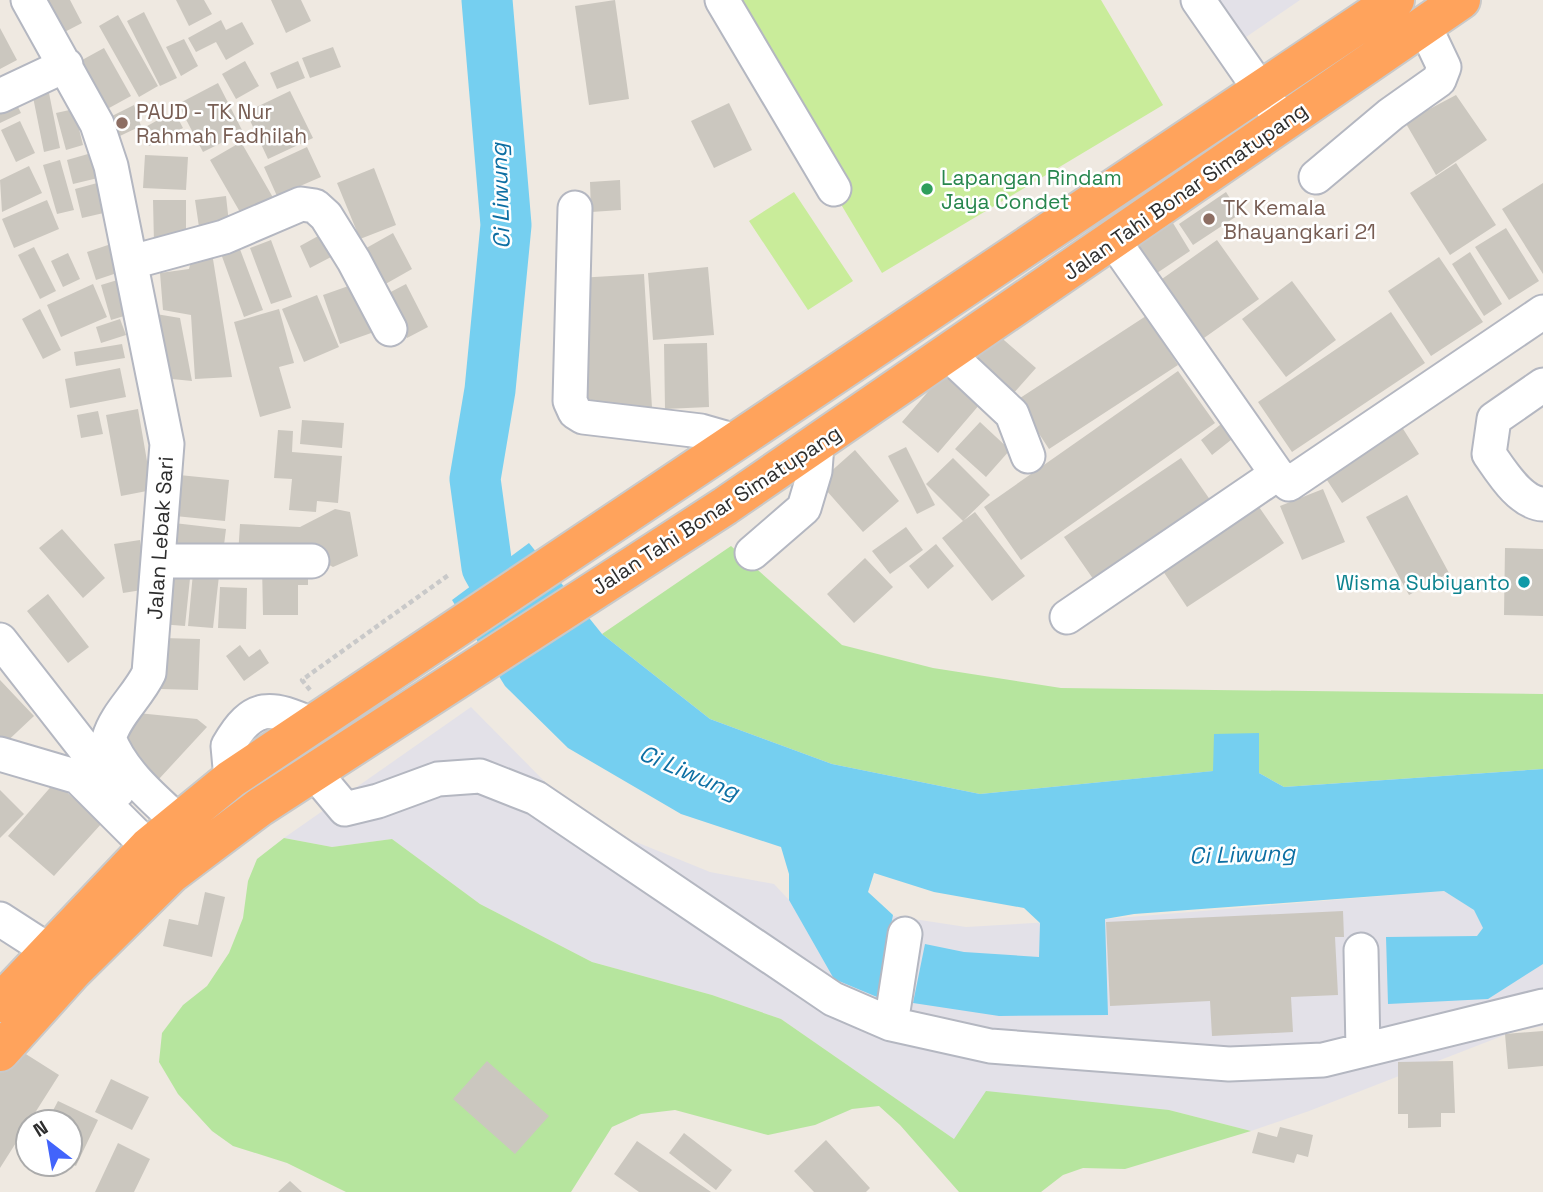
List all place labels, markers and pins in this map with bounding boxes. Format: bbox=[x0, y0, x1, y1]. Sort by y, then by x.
place label: PAUD - TK Nur Rahmah Fadhilah bbox=[136, 98, 307, 149]
marker: PAUD - TK Nur Rahmah Fadhilah bbox=[114, 115, 130, 131]
place label: Lapangan Rindam Jaya Condet bbox=[941, 164, 1122, 215]
marker: Lapangan Rindam Jaya Condet bbox=[919, 181, 935, 197]
place label: TK Kemala Bhayangkari 21 bbox=[1223, 194, 1376, 245]
marker: TK Kemala Bhayangkari 21 bbox=[1201, 211, 1217, 227]
place label: Wisma Subiyanto bbox=[1336, 569, 1510, 596]
marker: Wisma Subiyanto bbox=[1516, 574, 1532, 590]

